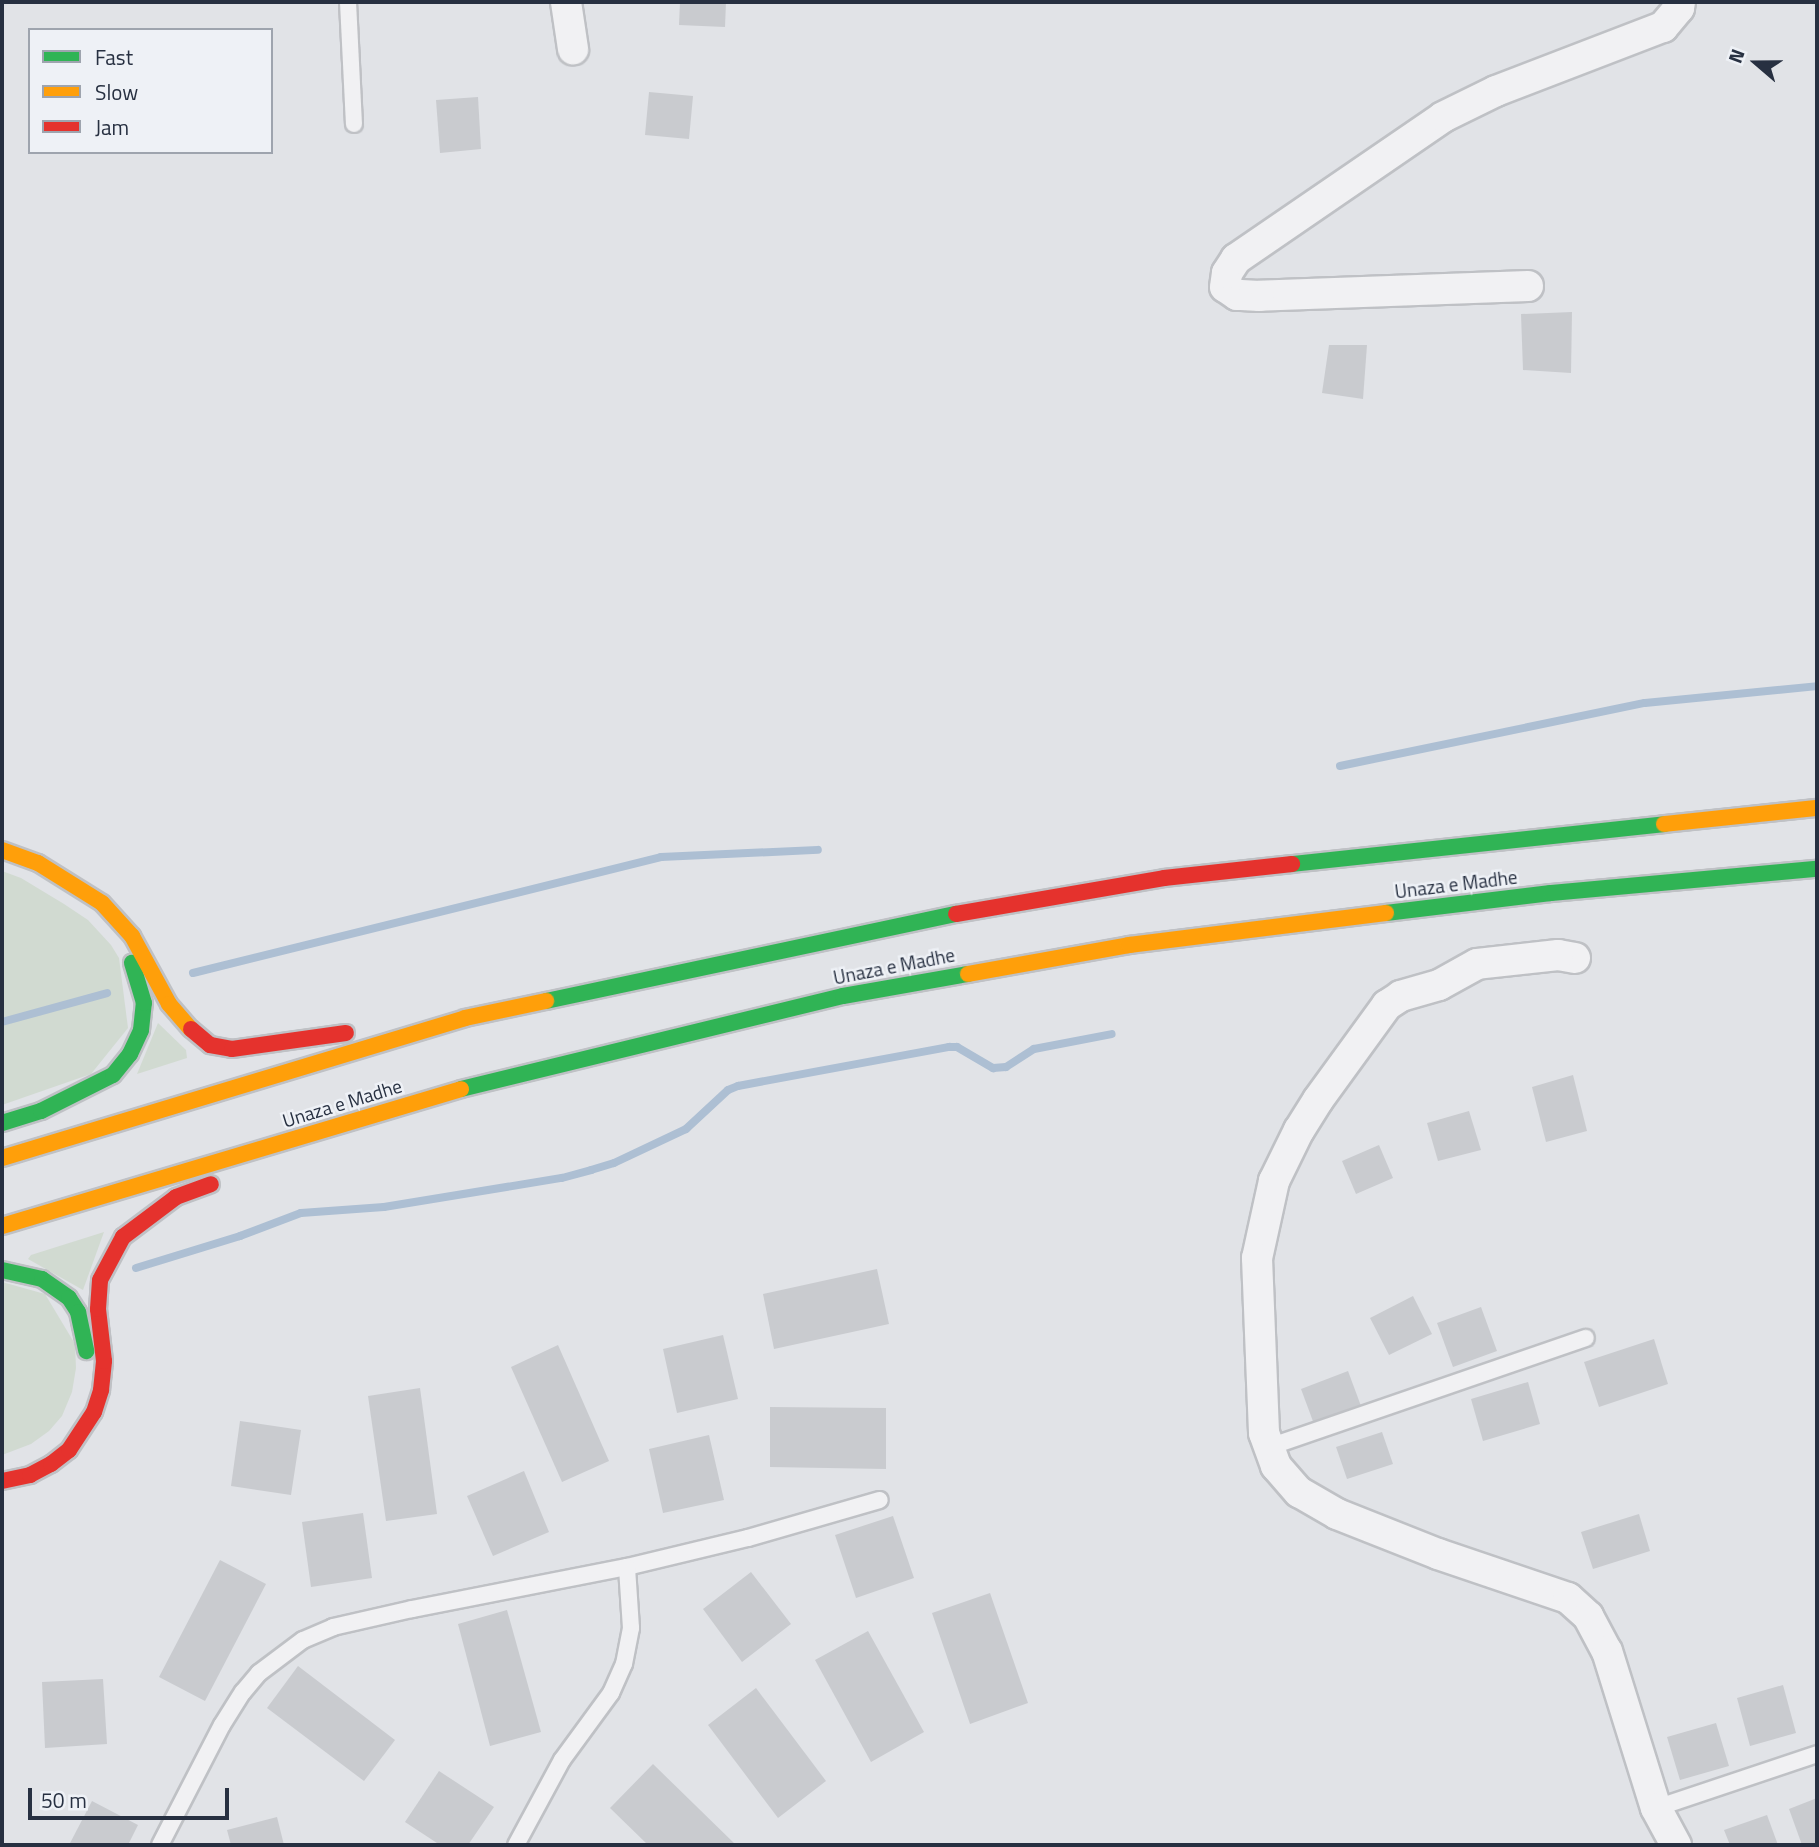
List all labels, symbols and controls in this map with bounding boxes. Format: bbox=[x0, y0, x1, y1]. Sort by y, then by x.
legend bbox=[28, 28, 273, 154]
north arrow bbox=[1721, 28, 1791, 98]
text: Fast bbox=[95, 41, 133, 73]
text: N bbox=[1720, 45, 1752, 67]
text: Slow bbox=[95, 76, 138, 108]
text: Jam bbox=[95, 111, 129, 143]
street label: Unaza e Madhe bbox=[1393, 865, 1519, 903]
street label: Unaza e Madhe bbox=[831, 943, 957, 989]
street label: Unaza e Madhe bbox=[280, 1074, 404, 1132]
scale bar bbox=[32, 1773, 233, 1817]
text: 50 m bbox=[41, 1784, 87, 1816]

